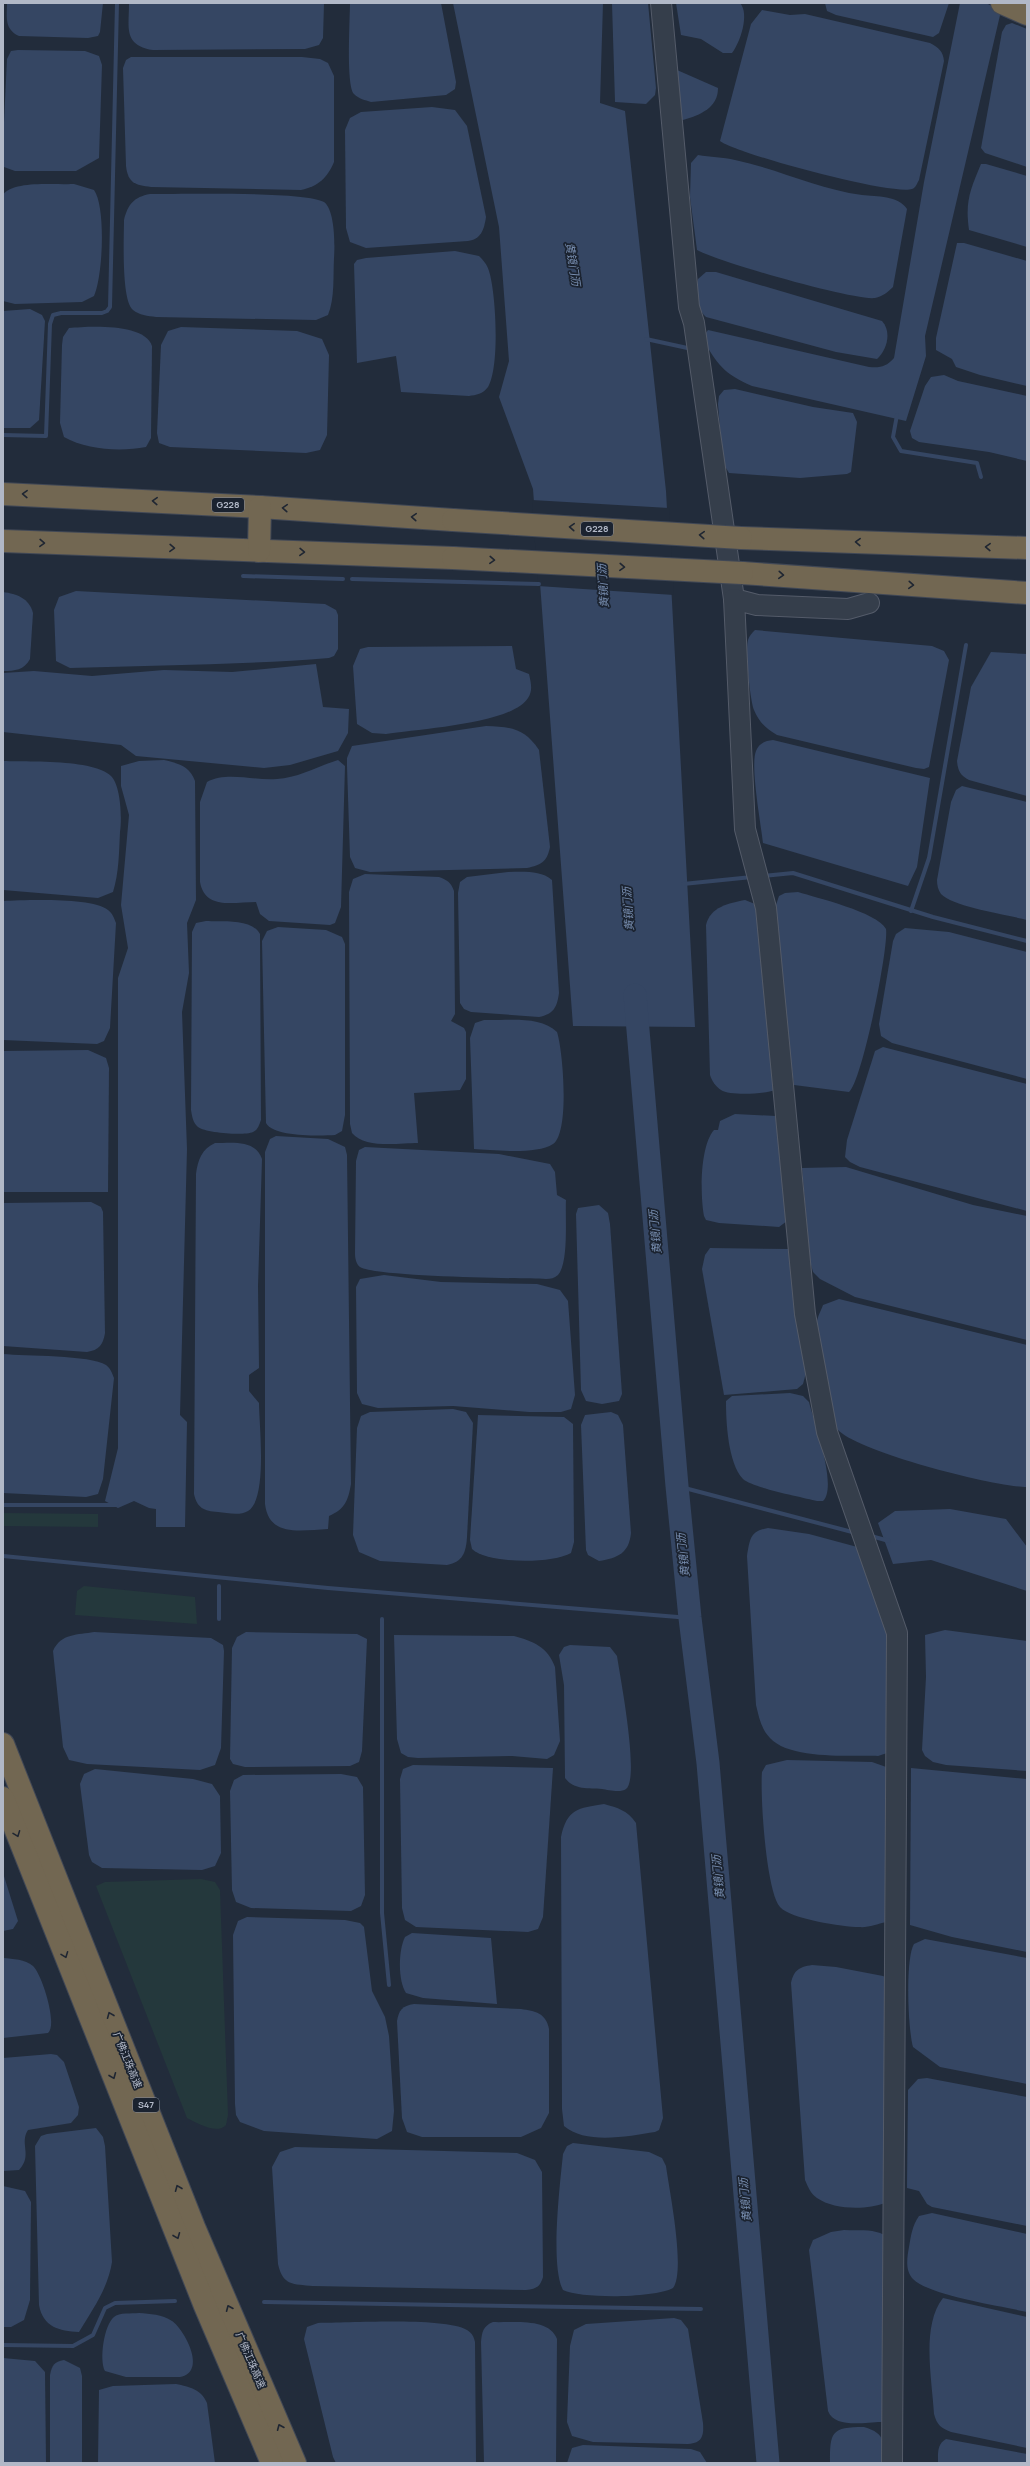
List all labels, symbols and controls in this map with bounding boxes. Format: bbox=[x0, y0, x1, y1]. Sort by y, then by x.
water label: 黄镜门沥 bbox=[563, 241, 585, 289]
one-way arrow bbox=[22, 490, 28, 499]
one-way arrow bbox=[152, 497, 158, 505]
road number: G228 bbox=[212, 498, 244, 512]
one-way arrow bbox=[282, 504, 288, 513]
one-way arrow bbox=[411, 513, 417, 522]
road number: G228 bbox=[581, 522, 613, 536]
one-way arrow bbox=[569, 523, 575, 532]
one-way arrow bbox=[699, 531, 705, 540]
one-way arrow bbox=[855, 538, 861, 546]
one-way arrow bbox=[39, 539, 45, 547]
one-way arrow bbox=[169, 543, 175, 552]
one-way arrow bbox=[985, 543, 991, 551]
one-way arrow bbox=[299, 548, 305, 557]
one-way arrow bbox=[489, 555, 495, 564]
water label: 黄镜门沥 bbox=[593, 562, 612, 609]
one-way arrow bbox=[619, 562, 625, 571]
one-way arrow bbox=[778, 571, 784, 580]
one-way arrow bbox=[908, 580, 914, 589]
water label: 黄镜门沥 bbox=[618, 885, 637, 932]
water label: 黄镜门沥 bbox=[645, 1207, 664, 1255]
water label: 黄镜门沥 bbox=[673, 1530, 692, 1578]
one-way arrow bbox=[13, 1831, 21, 1838]
water label: 黄镜门沥 bbox=[708, 1852, 727, 1900]
one-way arrow bbox=[60, 1952, 68, 1959]
one-way arrow bbox=[107, 2011, 115, 2018]
street label: 广佛江珠高速 bbox=[110, 2030, 146, 2090]
one-way arrow bbox=[108, 2073, 116, 2080]
road number: S47 bbox=[133, 2098, 159, 2112]
water label: 黄镜门沥 bbox=[735, 2175, 754, 2223]
one-way arrow bbox=[175, 2184, 183, 2191]
one-way arrow bbox=[172, 2232, 180, 2239]
one-way arrow bbox=[225, 2304, 233, 2311]
street label: 广佛江珠高速 bbox=[233, 2330, 269, 2390]
one-way arrow bbox=[277, 2424, 285, 2432]

